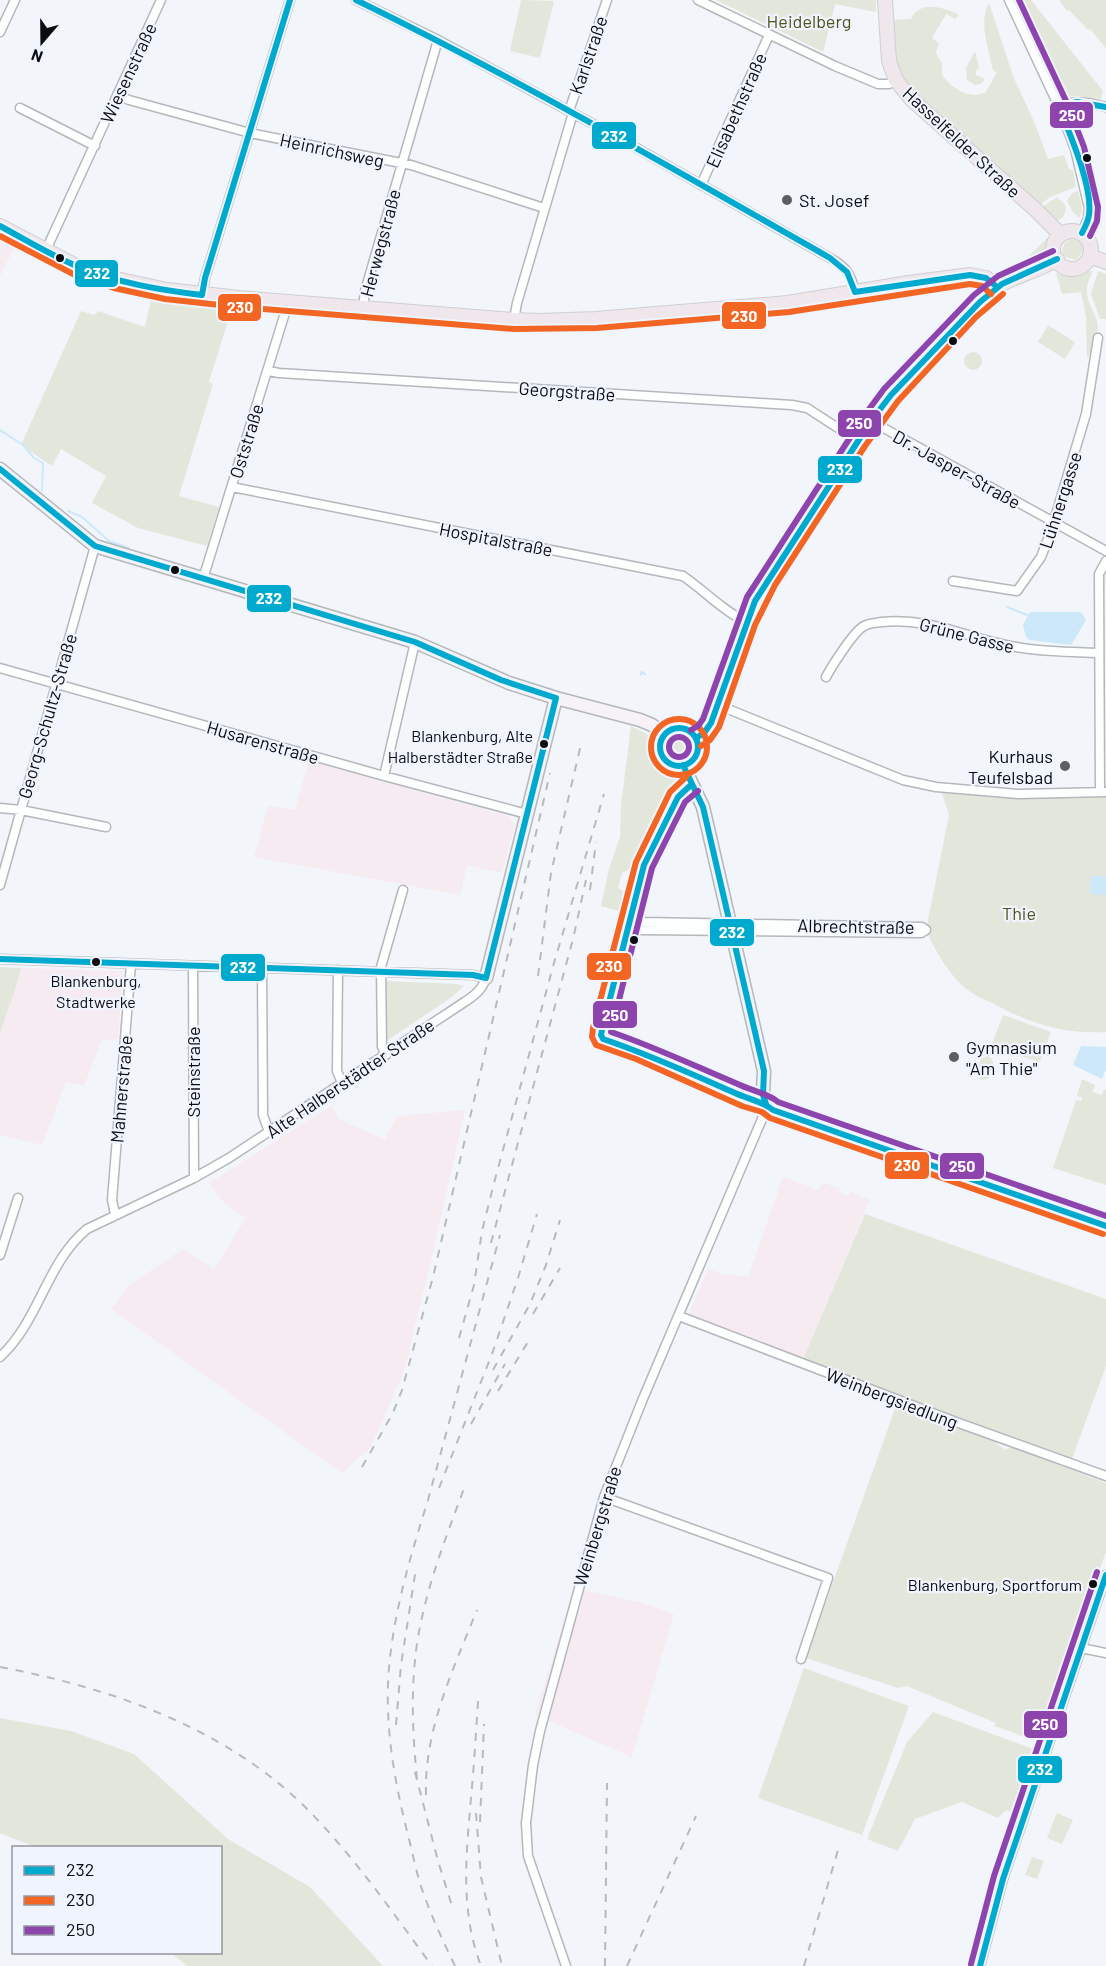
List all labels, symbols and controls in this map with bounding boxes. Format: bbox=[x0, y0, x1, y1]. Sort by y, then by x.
park label: Heidelberg bbox=[767, 10, 851, 32]
north arrow bbox=[12, 12, 72, 72]
street label: Karlstraße bbox=[564, 13, 612, 97]
street label: Wiesenstraße bbox=[95, 19, 161, 127]
text: N bbox=[28, 46, 45, 67]
street label: Elisabethstraße bbox=[701, 49, 771, 171]
street label: Hasselfelder Straße bbox=[899, 82, 1025, 202]
line badge: 250 bbox=[1049, 101, 1094, 129]
text: 250 bbox=[1059, 105, 1085, 124]
line badge: 232 bbox=[591, 121, 637, 150]
text: 232 bbox=[601, 126, 627, 145]
street label: Heinrichsweg bbox=[278, 128, 386, 172]
unlabelled marker bbox=[1081, 152, 1093, 164]
street label: Herwegstraße bbox=[355, 187, 405, 299]
place label: St. Josef bbox=[799, 189, 869, 211]
marker: St. Josef bbox=[780, 193, 794, 207]
unlabelled marker bbox=[54, 252, 66, 264]
line badge: 232 bbox=[74, 259, 119, 288]
text: 232 bbox=[84, 263, 110, 282]
line badge: 230 bbox=[217, 293, 262, 322]
text: 230 bbox=[227, 297, 253, 316]
line badge: 230 bbox=[721, 301, 767, 330]
text: 230 bbox=[731, 306, 757, 325]
unlabelled marker bbox=[947, 335, 959, 347]
street label: Georgstraße bbox=[518, 377, 616, 405]
street label: Oststraße bbox=[224, 401, 268, 481]
line badge: 250 bbox=[837, 409, 882, 438]
text: 250 bbox=[846, 413, 872, 432]
street label: Dr.-Jasper-Straße bbox=[889, 425, 1025, 513]
street label: Lühnergasse bbox=[1034, 449, 1086, 551]
line badge: 232 bbox=[817, 455, 863, 484]
text: 232 bbox=[827, 459, 853, 478]
street label: Hospitalstraße bbox=[437, 517, 555, 561]
unlabelled marker bbox=[169, 564, 181, 576]
line badge: 232 bbox=[246, 584, 292, 613]
text: 232 bbox=[256, 588, 282, 607]
street label: Grüne Gasse bbox=[917, 613, 1017, 657]
street label: Georg-Schultz-Straße bbox=[13, 631, 81, 801]
street label: Husarenstraße bbox=[204, 715, 322, 769]
place label: Blankenburg, Alte Halberstädter Straße bbox=[388, 726, 533, 766]
marker: Blankenburg, Alte Halberstädter Straße bbox=[538, 738, 550, 750]
place label: Kurhaus Teufelsbad bbox=[968, 745, 1053, 788]
marker: Kurhaus Teufelsbad bbox=[1058, 759, 1072, 773]
park label: Thie bbox=[1002, 902, 1036, 924]
street label: Albrechtstraße bbox=[797, 914, 915, 938]
line badge: 232 bbox=[709, 918, 755, 947]
text: 232 bbox=[719, 922, 745, 941]
unlabelled marker bbox=[628, 934, 640, 946]
line badge: 230 bbox=[586, 952, 632, 981]
line badge: 232 bbox=[220, 953, 266, 982]
marker: Blankenburg, Stadtwerke bbox=[90, 956, 102, 968]
text: 230 bbox=[596, 956, 622, 975]
text: 232 bbox=[230, 957, 256, 976]
place label: Blankenburg, Stadtwerke bbox=[50, 971, 142, 1011]
line badge: 250 bbox=[592, 1000, 638, 1029]
text: 250 bbox=[602, 1005, 628, 1024]
street label: Alte Halberstädter Straße bbox=[262, 1014, 438, 1142]
street label: Steinstraße bbox=[182, 1026, 204, 1118]
street label: Mahnerstraße bbox=[105, 1034, 137, 1144]
place label: Gymnasium "Am Thie" bbox=[966, 1036, 1057, 1079]
marker: Gymnasium "Am Thie" bbox=[947, 1050, 961, 1064]
line badge: 230 bbox=[884, 1151, 930, 1180]
line badge: 250 bbox=[939, 1152, 985, 1180]
text: 230 bbox=[894, 1155, 920, 1174]
text: 250 bbox=[949, 1156, 975, 1175]
street label: Weinbergsiedlung bbox=[823, 1363, 961, 1433]
street label: Weinbergstraße bbox=[568, 1463, 626, 1589]
place label: Blankenburg, Sportforum bbox=[908, 1575, 1082, 1594]
marker: Blankenburg, Sportforum bbox=[1087, 1578, 1099, 1590]
line badge: 250 bbox=[1023, 1710, 1068, 1739]
text: 250 bbox=[1032, 1714, 1058, 1733]
line badge: 232 bbox=[1017, 1755, 1063, 1784]
text: 232 bbox=[1027, 1759, 1053, 1778]
legend bbox=[12, 1846, 222, 1954]
text: 232 bbox=[66, 1858, 94, 1880]
text: 230 bbox=[66, 1888, 95, 1910]
text: 250 bbox=[66, 1918, 95, 1940]

